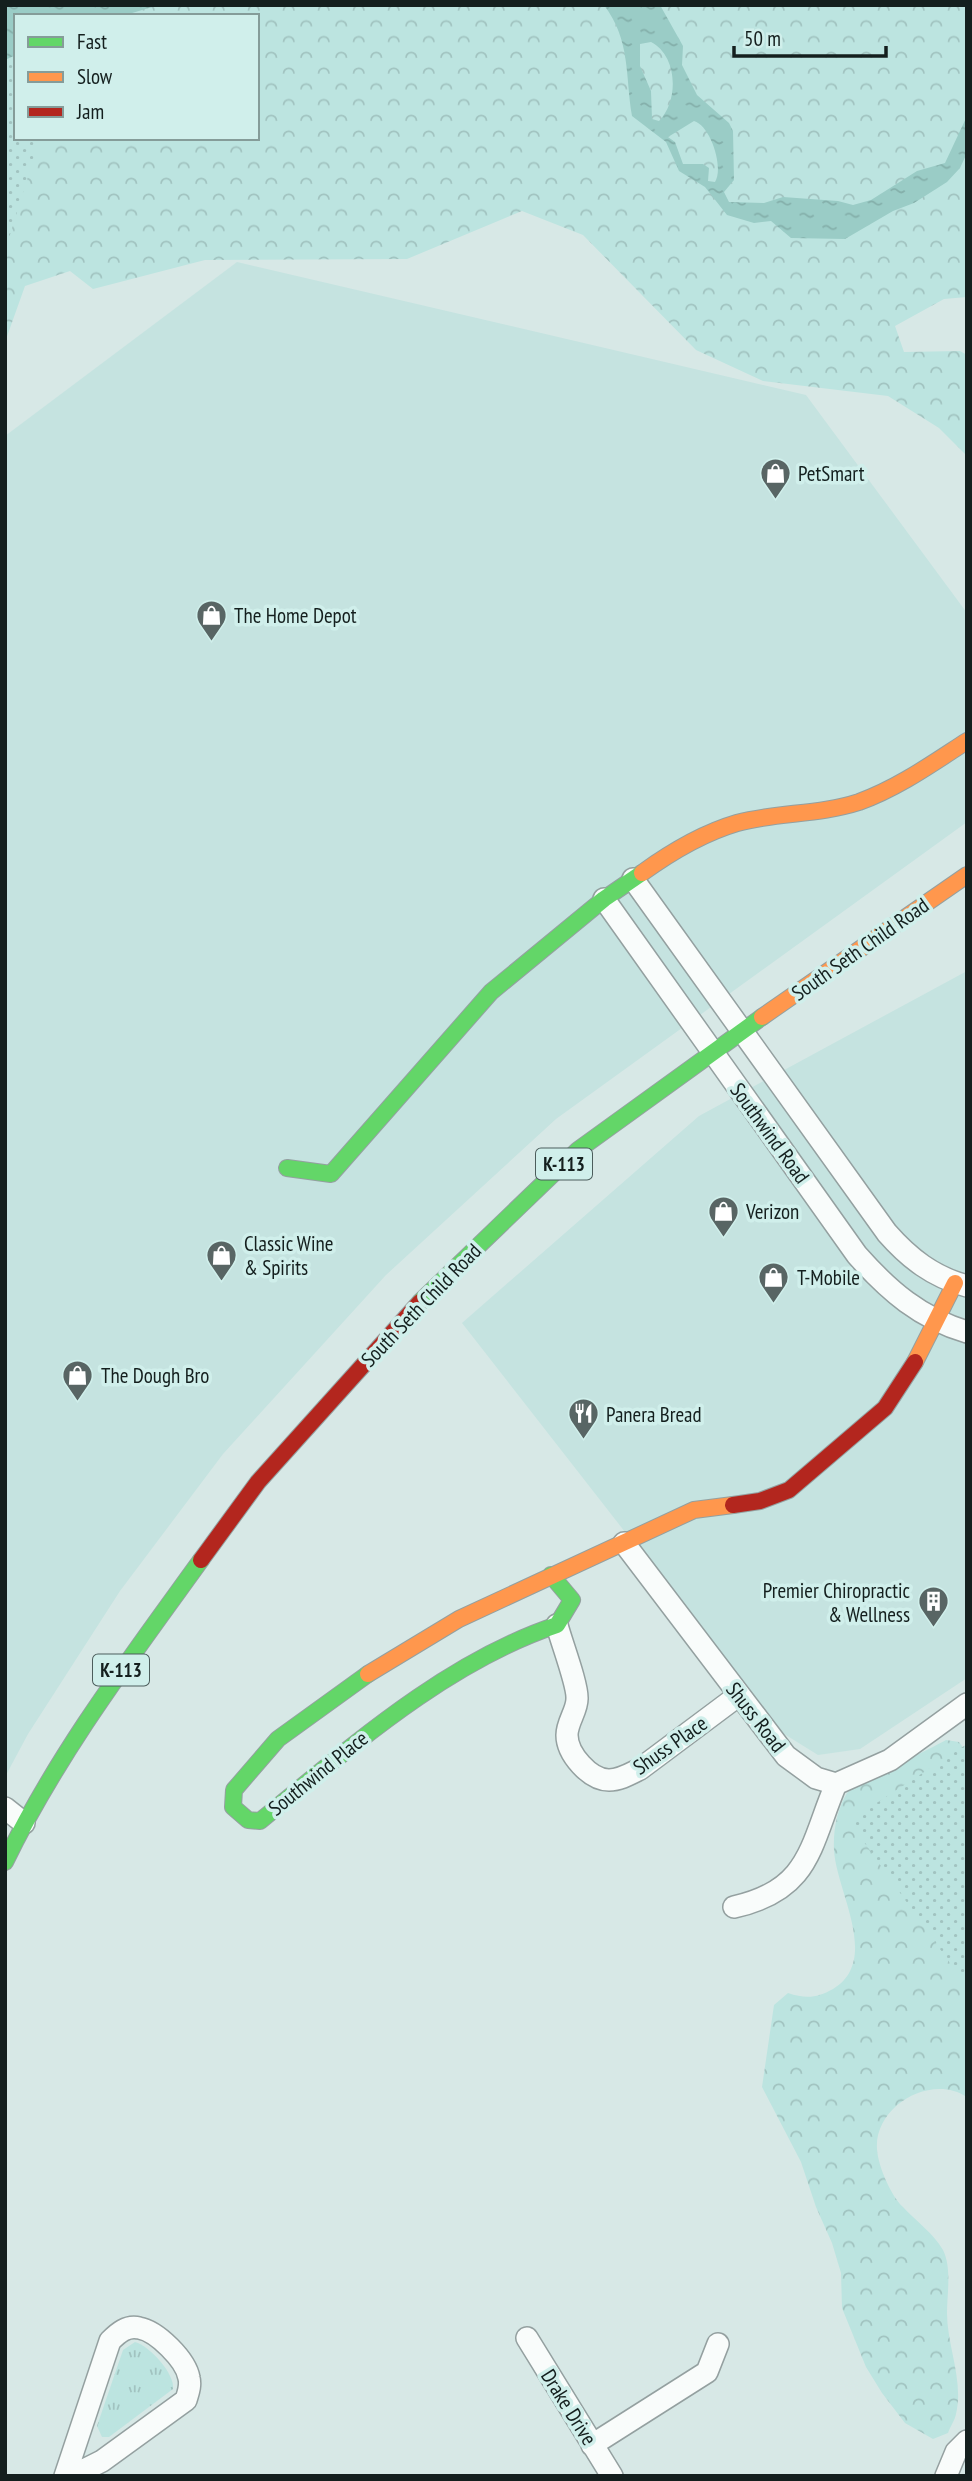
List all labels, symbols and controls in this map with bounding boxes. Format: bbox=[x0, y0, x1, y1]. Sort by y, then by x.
legend bbox=[14, 14, 259, 140]
scale bar bbox=[734, 14, 886, 58]
text: 50 m bbox=[744, 25, 781, 52]
text: Fast bbox=[77, 28, 107, 55]
text: Slow bbox=[77, 63, 113, 90]
text: Jam bbox=[76, 98, 104, 125]
shop icon: PetSmart bbox=[758, 456, 792, 500]
place label: PetSmart bbox=[798, 460, 865, 487]
shop icon: The Home Depot bbox=[194, 598, 228, 642]
place label: The Home Depot bbox=[234, 602, 357, 629]
street label: South Seth Child Road bbox=[786, 892, 934, 1006]
street label: Southwind Road bbox=[724, 1077, 816, 1189]
road number: K-113 bbox=[536, 1148, 592, 1180]
shop icon: Verizon bbox=[706, 1194, 740, 1238]
place label: Verizon bbox=[745, 1198, 799, 1225]
place label: Classic Wine & Spirits bbox=[244, 1230, 333, 1281]
shop icon: Classic Wine & Spirits bbox=[204, 1238, 238, 1282]
street label: South Seth Child Road bbox=[355, 1238, 487, 1372]
shop icon: T-Mobile bbox=[757, 1260, 791, 1304]
place label: T-Mobile bbox=[797, 1264, 860, 1291]
shop icon: The Dough Bro bbox=[61, 1358, 95, 1402]
place label: The Dough Bro bbox=[101, 1362, 209, 1389]
restaurant icon: Panera Bread bbox=[566, 1397, 600, 1441]
place label: Panera Bread bbox=[606, 1401, 702, 1428]
place label: Premier Chiropractic & Wellness bbox=[763, 1577, 911, 1628]
building icon: Premier Chiropractic & Wellness bbox=[916, 1585, 950, 1629]
road number: K-113 bbox=[93, 1654, 149, 1686]
street label: Shuss Road bbox=[720, 1676, 792, 1758]
street label: Shuss Place bbox=[628, 1710, 712, 1780]
street label: Southwind Place bbox=[263, 1725, 373, 1821]
street label: Drake Drive bbox=[535, 2364, 603, 2450]

